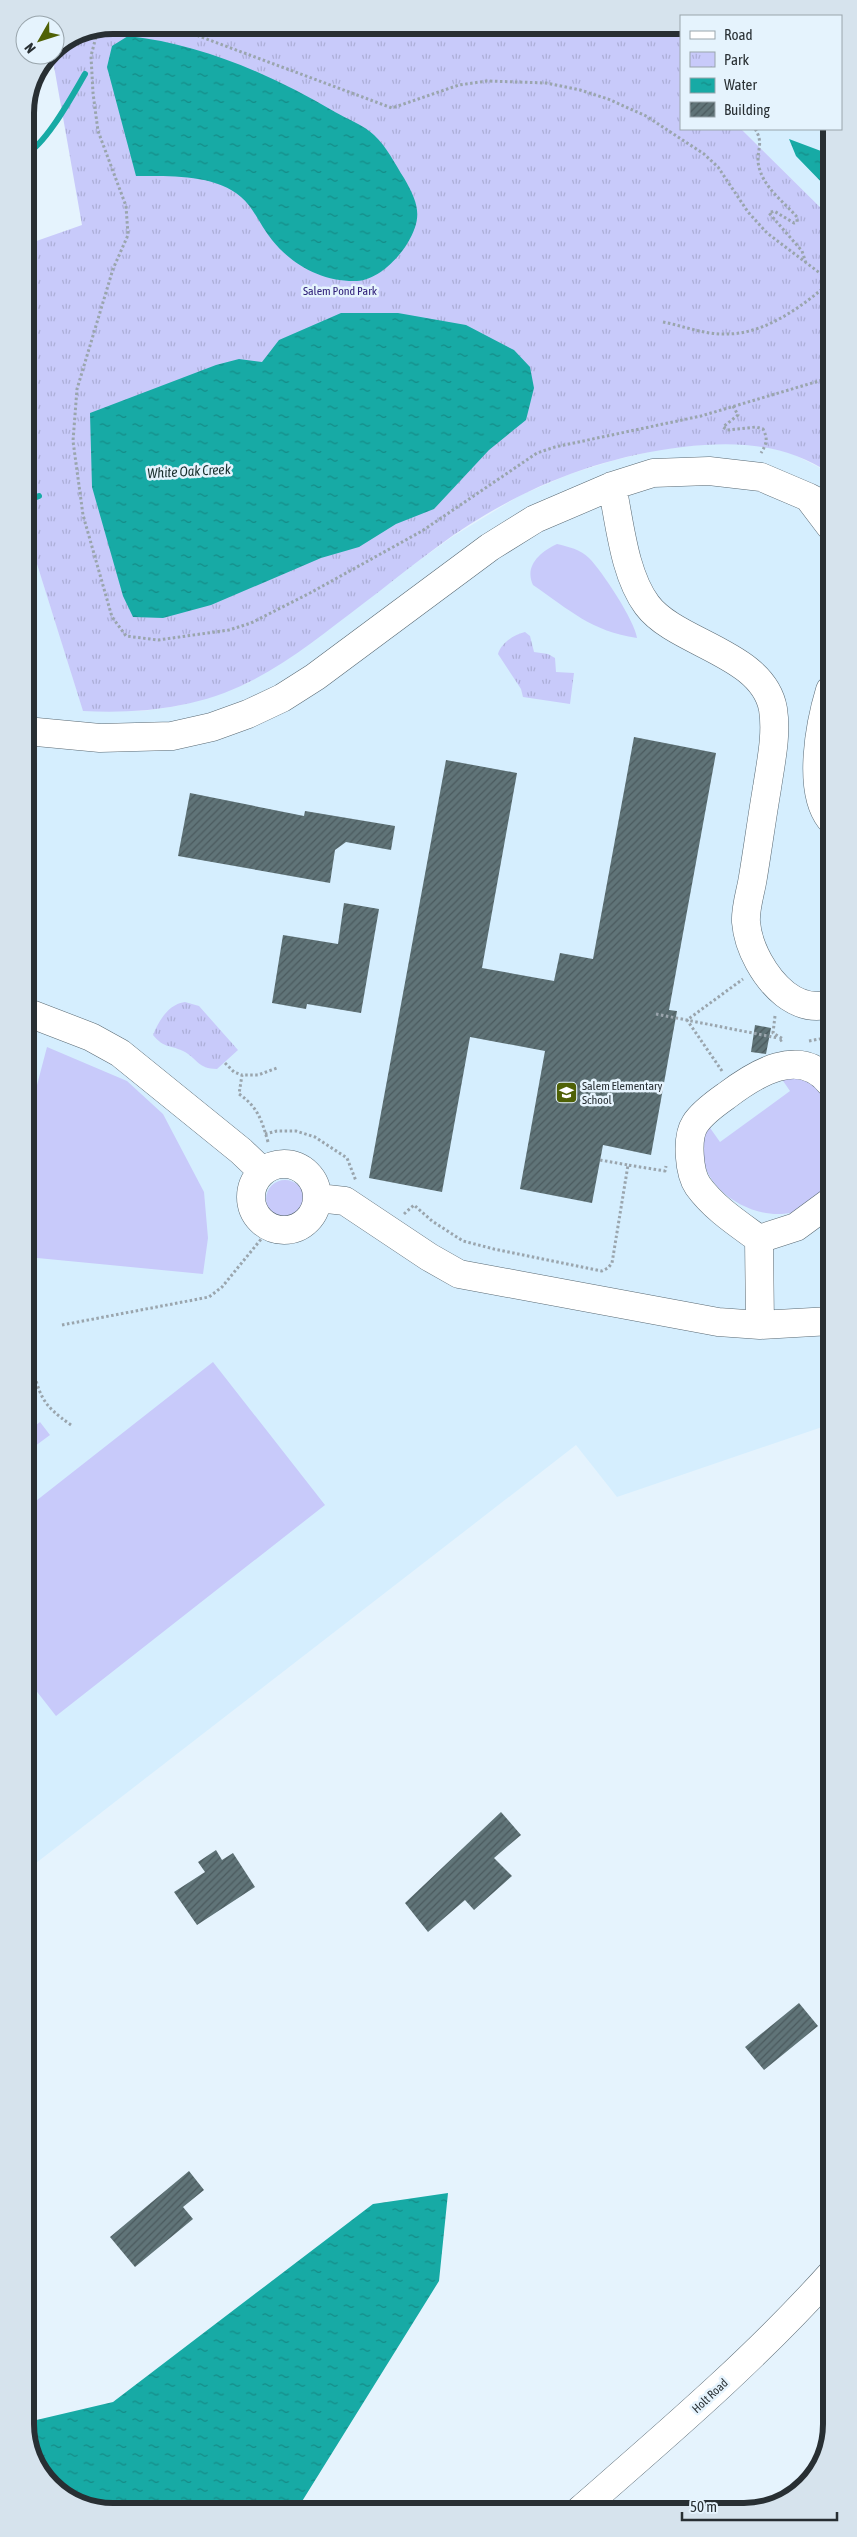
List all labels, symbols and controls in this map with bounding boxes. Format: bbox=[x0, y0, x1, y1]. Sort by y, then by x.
north arrow bbox=[15, 15, 65, 65]
legend bbox=[680, 15, 842, 130]
text: Road bbox=[724, 26, 753, 43]
text: N bbox=[21, 40, 39, 56]
text: Park bbox=[724, 51, 749, 68]
text: Water bbox=[724, 76, 757, 93]
text: Building bbox=[724, 101, 770, 118]
park label: Salem Pond Park bbox=[303, 284, 378, 298]
water label: White Oak Creek bbox=[147, 461, 232, 481]
place label: Salem Elementary School bbox=[582, 1079, 663, 1107]
school or university icon: Salem Elementary School bbox=[554, 1081, 578, 1105]
street label: Holt Road bbox=[689, 2376, 731, 2416]
scale bar bbox=[682, 2490, 837, 2522]
text: 50 m bbox=[690, 2498, 717, 2515]

